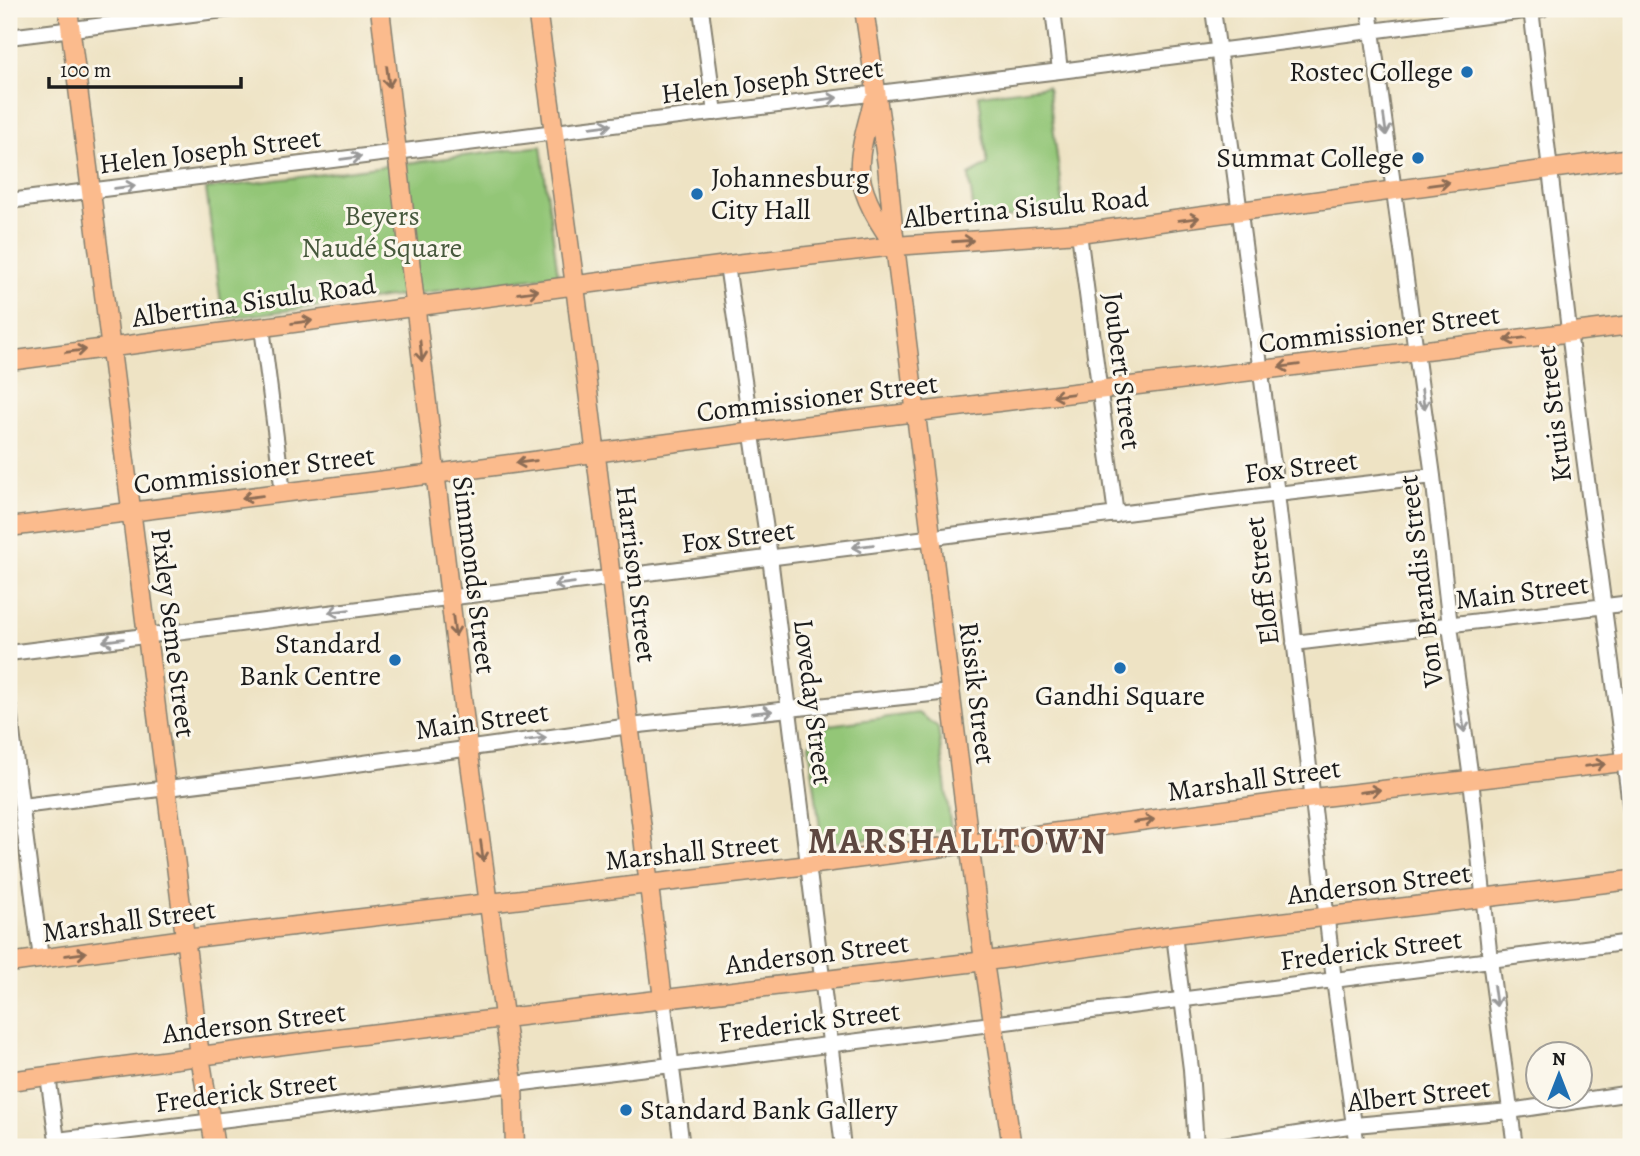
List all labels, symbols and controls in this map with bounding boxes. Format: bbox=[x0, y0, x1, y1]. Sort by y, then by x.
scale bar bbox=[49, 46, 242, 90]
street label: Helen Joseph Street bbox=[659, 49, 885, 113]
place label: Rostec College bbox=[1289, 53, 1453, 91]
text: 100 m bbox=[60, 56, 111, 84]
marker: Rostec College bbox=[1459, 64, 1475, 80]
one-way arrow bbox=[382, 65, 395, 87]
one-way arrow bbox=[815, 93, 838, 106]
one-way arrow bbox=[1378, 113, 1391, 136]
street label: Helen Joseph Street bbox=[97, 119, 323, 183]
one-way arrow bbox=[589, 120, 612, 133]
place label: Summat College bbox=[1216, 139, 1404, 177]
marker: Summat College bbox=[1410, 150, 1426, 166]
one-way arrow bbox=[339, 152, 362, 165]
place label: Johannesburg City Hall bbox=[711, 159, 870, 229]
street label: Albertina Sisulu Road bbox=[901, 178, 1151, 238]
one-way arrow bbox=[1427, 178, 1450, 191]
one-way arrow bbox=[113, 180, 136, 193]
marker: Johannesburg City Hall bbox=[689, 186, 705, 202]
park label: Beyers Naudé Square bbox=[302, 197, 462, 267]
one-way arrow bbox=[1177, 212, 1200, 225]
one-way arrow bbox=[951, 234, 974, 247]
street label: Albertina Sisulu Road bbox=[129, 265, 379, 337]
one-way arrow bbox=[516, 286, 538, 299]
street label: Joubert Street bbox=[1093, 290, 1151, 452]
street label: Commissioner Street bbox=[1256, 295, 1502, 363]
one-way arrow bbox=[290, 315, 313, 328]
one-way arrow bbox=[1504, 333, 1527, 346]
one-way arrow bbox=[414, 339, 427, 362]
street label: Kruis Street bbox=[1527, 344, 1581, 484]
one-way arrow bbox=[65, 345, 87, 358]
one-way arrow bbox=[1278, 360, 1301, 373]
street label: Commissioner Street bbox=[694, 364, 940, 432]
one-way arrow bbox=[1416, 387, 1429, 410]
one-way arrow bbox=[1052, 388, 1075, 401]
street label: Commissioner Street bbox=[131, 436, 377, 504]
street label: Fox Street bbox=[1242, 441, 1360, 493]
one-way arrow bbox=[516, 456, 538, 469]
street label: Von Brandis Street bbox=[1389, 473, 1453, 690]
street label: Simmonds Street bbox=[443, 474, 505, 676]
street label: Harrison Street bbox=[606, 483, 666, 665]
one-way arrow bbox=[241, 490, 264, 503]
street label: Fox Street bbox=[679, 511, 797, 563]
street label: Eloff Street bbox=[1235, 514, 1289, 648]
street label: Pixley Seme Street bbox=[141, 526, 205, 740]
one-way arrow bbox=[852, 539, 875, 552]
street label: Main Street bbox=[1453, 565, 1591, 619]
one-way arrow bbox=[554, 577, 576, 590]
one-way arrow bbox=[328, 605, 350, 618]
one-way arrow bbox=[447, 614, 460, 636]
street label: Loveday Street bbox=[784, 617, 842, 787]
street label: Rissik Street bbox=[949, 619, 1005, 767]
place label: Standard Bank Centre bbox=[239, 625, 382, 695]
one-way arrow bbox=[102, 633, 125, 646]
marker: Standard Bank Centre bbox=[387, 652, 403, 668]
marker: Gandhi Square bbox=[1112, 660, 1128, 676]
place label: Gandhi Square bbox=[1035, 677, 1205, 715]
street label: Main Street bbox=[413, 693, 551, 749]
one-way arrow bbox=[750, 706, 773, 719]
one-way arrow bbox=[1457, 710, 1470, 733]
one-way arrow bbox=[524, 732, 547, 745]
street label: Marshall Street bbox=[1165, 749, 1343, 811]
one-way arrow bbox=[1584, 758, 1606, 771]
one-way arrow bbox=[1358, 785, 1380, 798]
one-way arrow bbox=[1132, 815, 1155, 828]
district label: MARSHALLTOWN bbox=[808, 817, 1108, 865]
street label: Marshall Street bbox=[603, 824, 781, 880]
one-way arrow bbox=[476, 839, 489, 862]
street label: Anderson Street bbox=[1284, 854, 1473, 914]
street label: Marshall Street bbox=[40, 890, 218, 952]
street label: Frederick Street bbox=[1278, 920, 1464, 980]
street label: Anderson Street bbox=[722, 924, 911, 984]
one-way arrow bbox=[65, 947, 87, 960]
one-way arrow bbox=[1488, 985, 1501, 1007]
street label: Frederick Street bbox=[716, 992, 902, 1052]
street label: Anderson Street bbox=[159, 993, 348, 1053]
north arrow bbox=[1524, 1040, 1594, 1110]
text: N bbox=[1552, 1046, 1566, 1072]
street label: Frederick Street bbox=[153, 1062, 339, 1122]
street label: Albert Street bbox=[1345, 1069, 1492, 1122]
place label: Standard Bank Gallery bbox=[640, 1091, 898, 1129]
marker: Standard Bank Gallery bbox=[618, 1102, 634, 1118]

